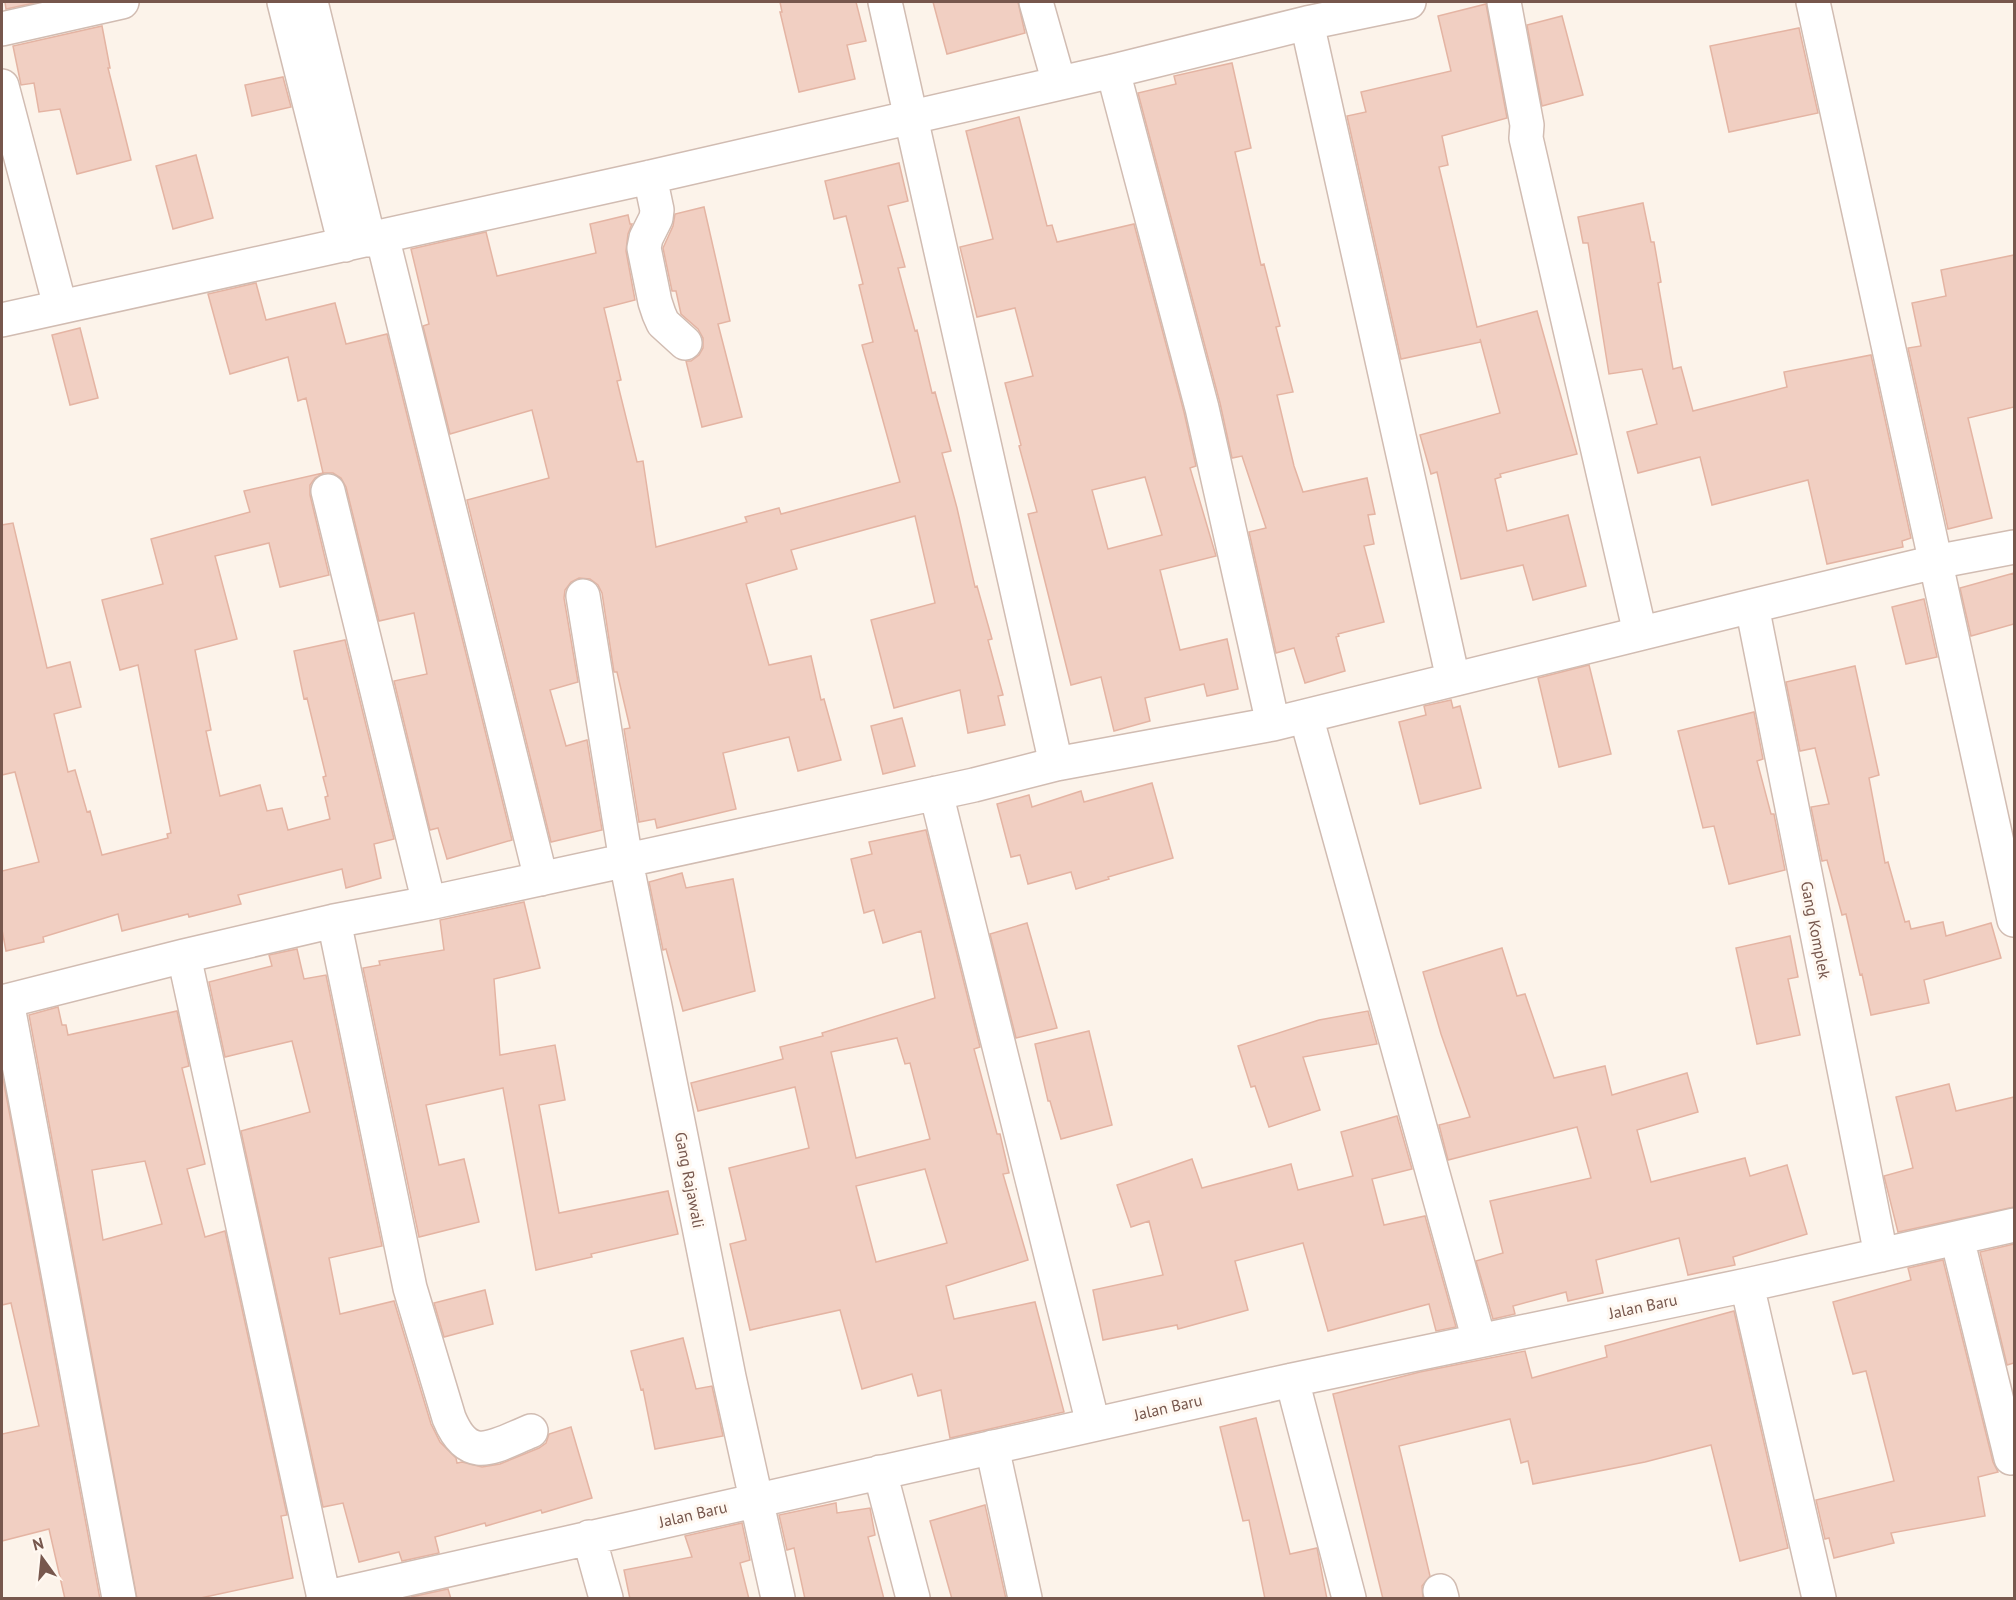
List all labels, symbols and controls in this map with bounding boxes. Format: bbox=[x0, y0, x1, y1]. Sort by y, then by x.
street label: Gang Komplek bbox=[1797, 879, 1835, 981]
street label: Gang Rajawali bbox=[671, 1130, 709, 1230]
street label: Jalan Baru bbox=[1606, 1289, 1679, 1323]
street label: Jalan Baru bbox=[1131, 1389, 1204, 1425]
street label: Jalan Baru bbox=[656, 1496, 729, 1532]
north arrow bbox=[12, 1528, 72, 1588]
text: N bbox=[30, 1532, 46, 1555]

